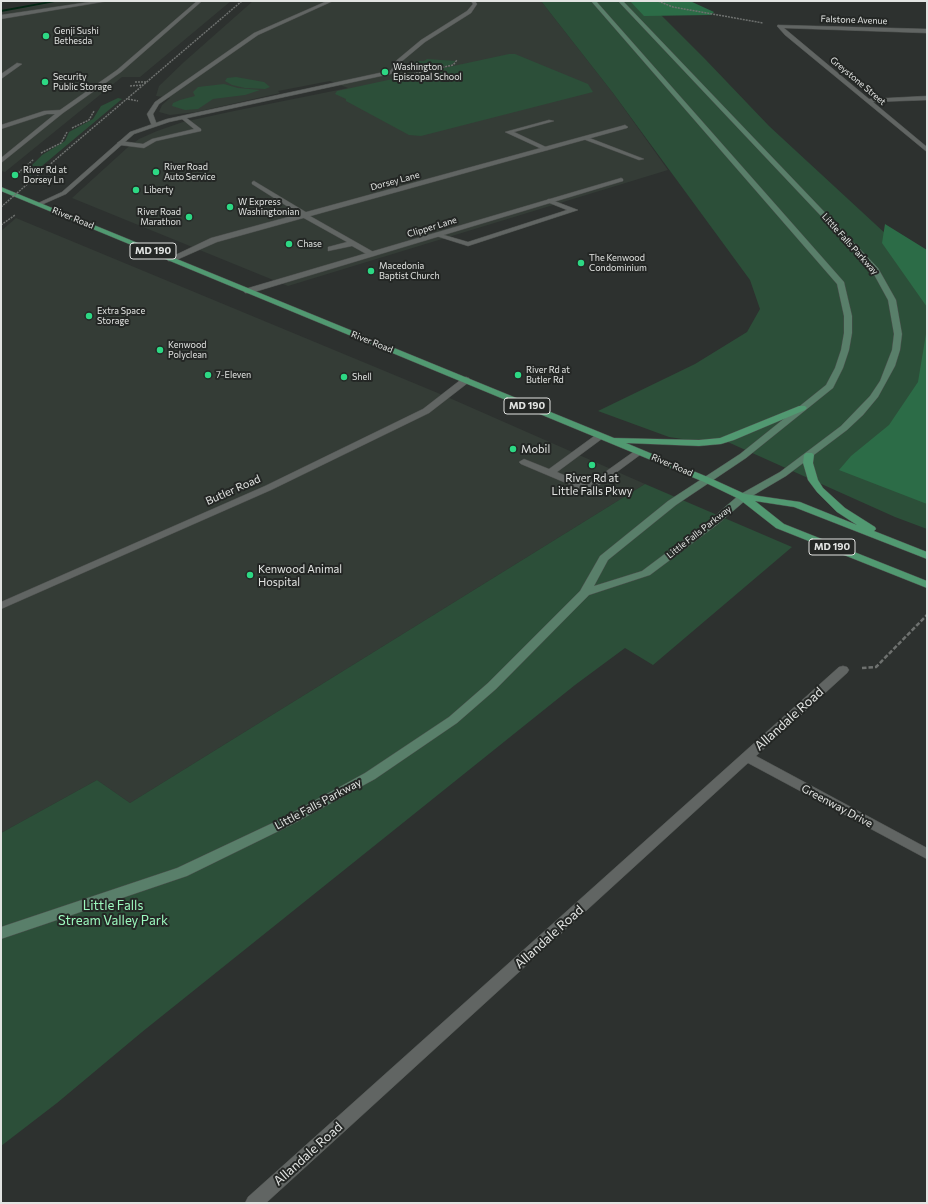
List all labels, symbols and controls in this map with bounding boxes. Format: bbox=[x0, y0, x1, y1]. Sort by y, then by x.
street label: Falstone Avenue bbox=[820, 13, 888, 27]
place label: Genji Sushi Bethesda bbox=[54, 26, 99, 47]
marker: Genji Sushi Bethesda bbox=[41, 31, 51, 41]
street label: Greystone Street bbox=[828, 55, 888, 107]
place label: Washington Episcopal School bbox=[393, 62, 462, 83]
marker: Washington Episcopal School bbox=[380, 67, 390, 77]
place label: Security Public Storage bbox=[53, 72, 112, 93]
marker: Security Public Storage bbox=[40, 77, 50, 87]
place label: River Road Auto Service bbox=[164, 162, 216, 183]
place label: River Rd at Dorsey Ln bbox=[23, 165, 67, 186]
marker: River Road Auto Service bbox=[151, 167, 161, 177]
street label: Dorsey Lane bbox=[369, 169, 421, 193]
marker: River Rd at Dorsey Ln bbox=[10, 170, 20, 180]
marker: Liberty bbox=[131, 185, 141, 195]
place label: Liberty bbox=[144, 185, 173, 195]
place label: W Express Washingtonian bbox=[238, 197, 299, 218]
marker: W Express Washingtonian bbox=[225, 202, 235, 212]
street label: River Road bbox=[51, 205, 95, 231]
place label: River Road Marathon bbox=[137, 207, 181, 228]
street label: Little Falls Parkway bbox=[820, 211, 880, 277]
marker: River Road Marathon bbox=[184, 212, 194, 222]
street label: Clipper Lane bbox=[406, 214, 458, 240]
marker: Chase bbox=[284, 239, 294, 249]
place label: Chase bbox=[297, 239, 322, 249]
road number: MD 190 bbox=[130, 243, 176, 259]
place label: The Kenwood Condominium bbox=[589, 253, 647, 274]
marker: The Kenwood Condominium bbox=[576, 258, 586, 268]
place label: Macedonia Baptist Church bbox=[379, 261, 440, 282]
marker: Macedonia Baptist Church bbox=[366, 266, 376, 276]
place label: Extra Space Storage bbox=[97, 306, 145, 327]
marker: Extra Space Storage bbox=[84, 311, 94, 321]
street label: River Road bbox=[350, 329, 394, 355]
place label: Kenwood Polyclean bbox=[168, 340, 207, 361]
marker: Kenwood Polyclean bbox=[155, 345, 165, 355]
place label: River Rd at Butler Rd bbox=[526, 365, 570, 386]
marker: 7-Eleven bbox=[203, 370, 213, 380]
place label: 7-Eleven bbox=[216, 370, 251, 380]
marker: River Rd at Butler Rd bbox=[513, 370, 523, 380]
marker: Shell bbox=[339, 372, 349, 382]
place label: Shell bbox=[352, 372, 372, 382]
road number: MD 190 bbox=[504, 398, 550, 414]
place label: Mobil bbox=[521, 442, 550, 456]
marker: Mobil bbox=[508, 444, 518, 454]
street label: River Road bbox=[650, 451, 694, 479]
marker: River Rd at Little Falls Pkwy bbox=[587, 460, 597, 470]
place label: River Rd at Little Falls Pkwy bbox=[552, 471, 632, 497]
street label: Butler Road bbox=[204, 472, 262, 508]
street label: Little Falls Parkway bbox=[665, 503, 733, 561]
road number: MD 190 bbox=[809, 539, 855, 555]
place label: Kenwood Animal Hospital bbox=[258, 562, 342, 588]
marker: Kenwood Animal Hospital bbox=[245, 570, 255, 580]
street label: Allandale Road bbox=[751, 684, 827, 754]
street label: Little Falls Parkway bbox=[272, 776, 364, 832]
street label: Greenway Drive bbox=[799, 782, 875, 830]
park label: Little Falls Stream Valley Park bbox=[58, 898, 168, 929]
street label: Allandale Road bbox=[511, 902, 587, 972]
street label: Allandale Road bbox=[270, 1119, 346, 1189]

